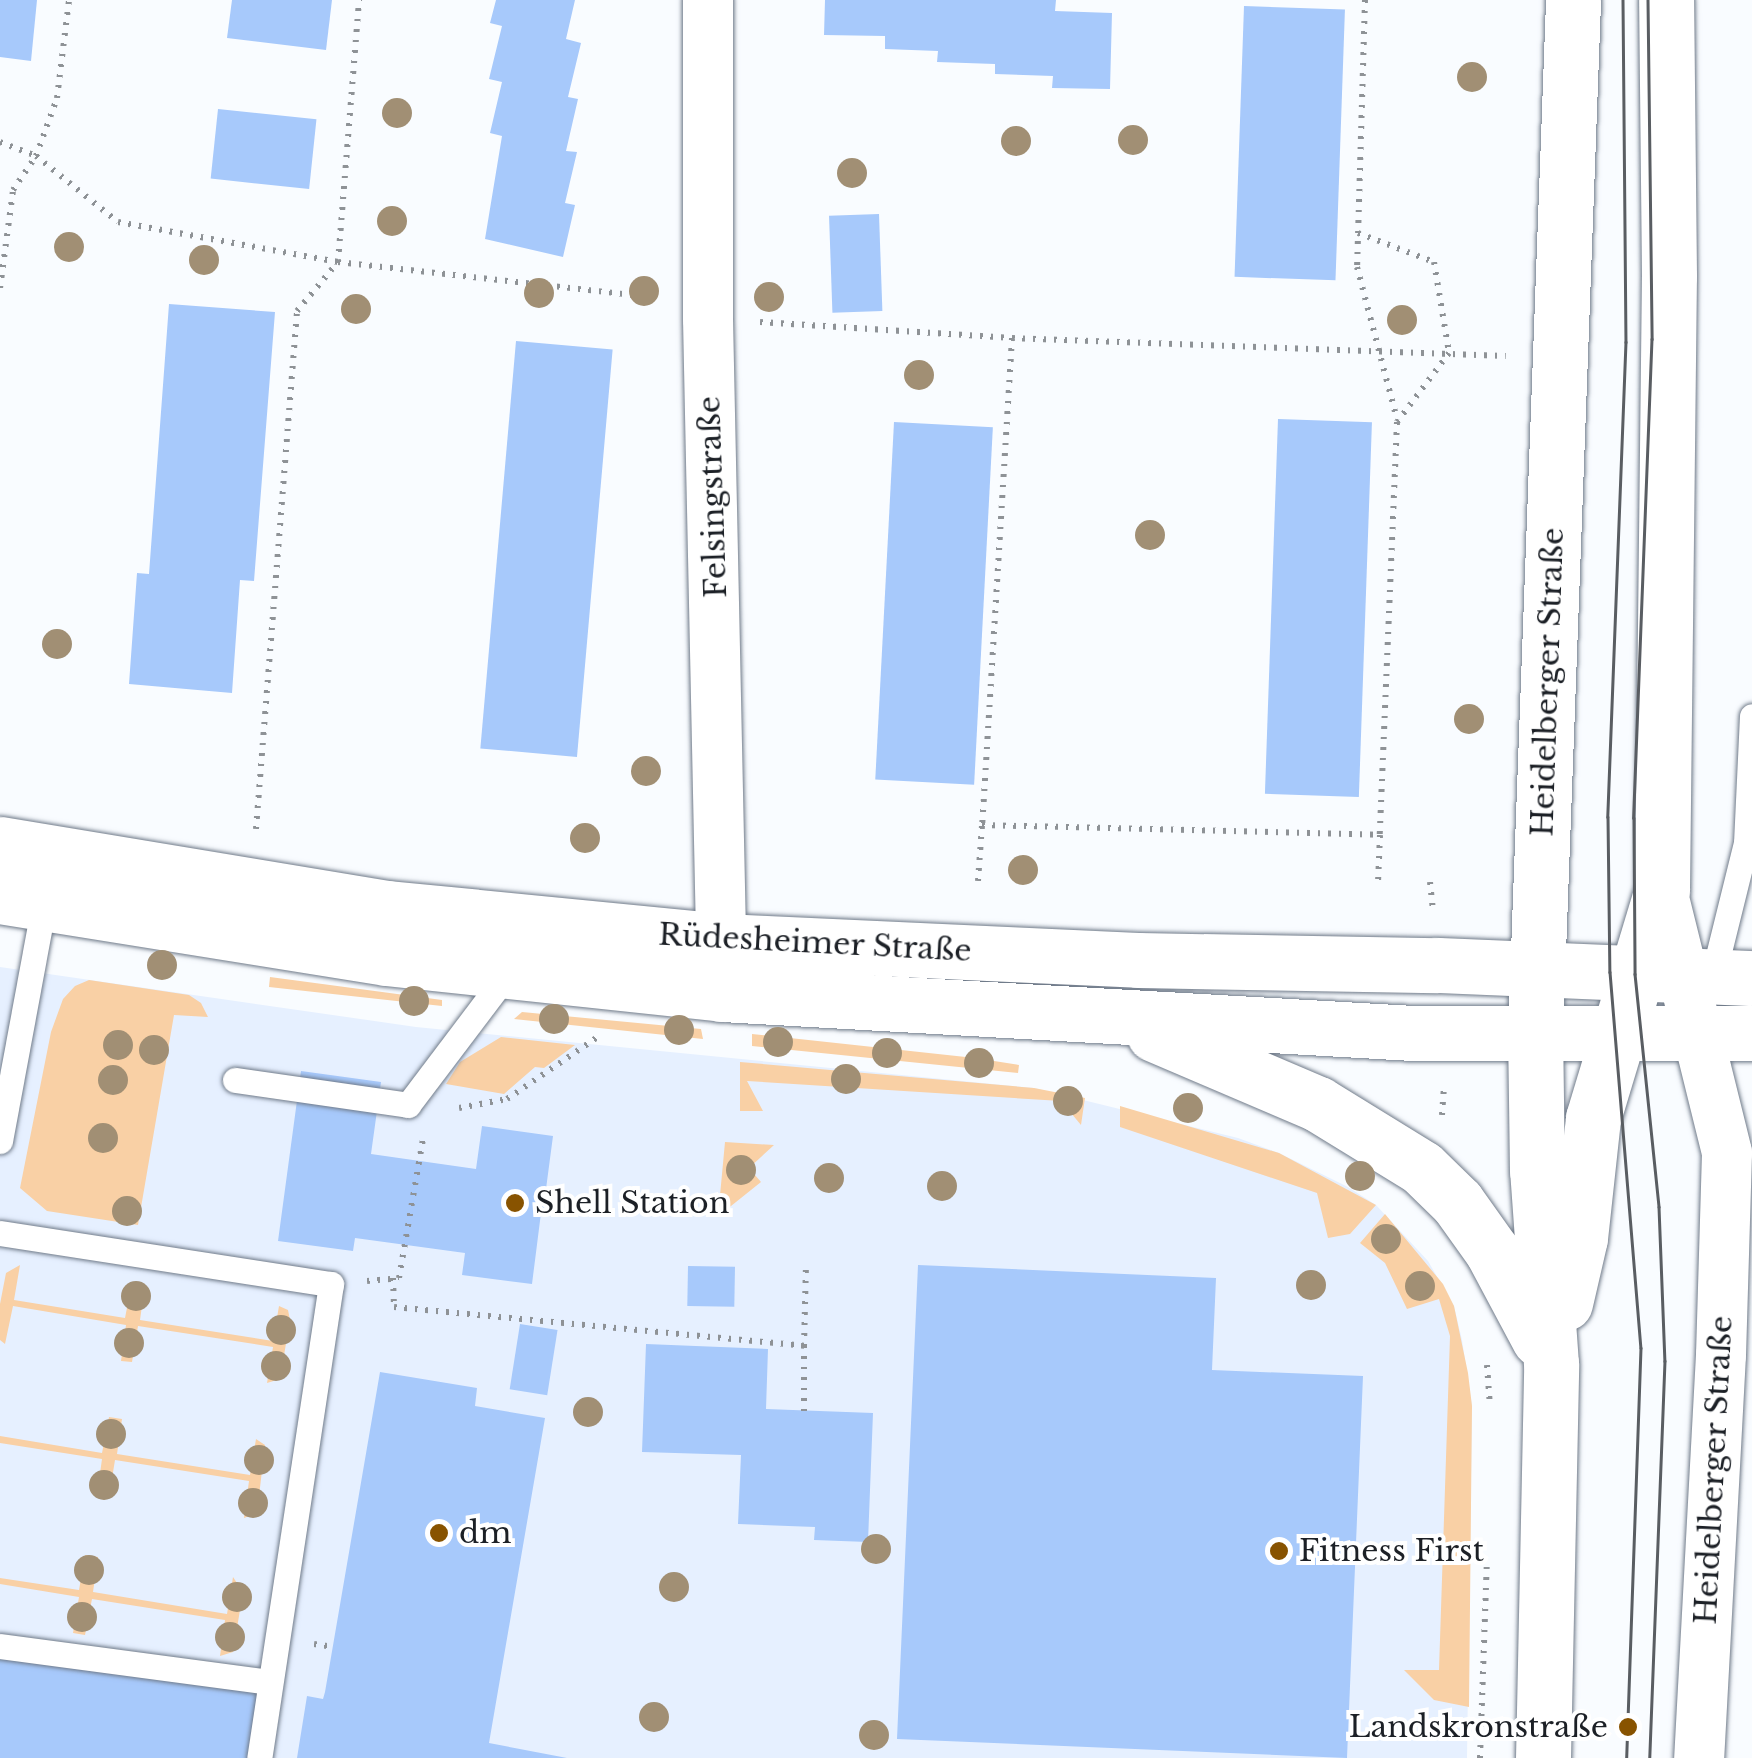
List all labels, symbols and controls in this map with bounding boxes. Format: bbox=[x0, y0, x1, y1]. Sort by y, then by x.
street label: Felsingstraße bbox=[691, 395, 735, 599]
street label: Heidelberger Straße bbox=[1525, 527, 1571, 837]
street label: Rüdesheimer Straße bbox=[657, 917, 973, 969]
place label: Shell Station bbox=[535, 1185, 729, 1221]
marker: Shell Station bbox=[504, 1192, 526, 1214]
street label: Heidelberger Straße bbox=[1688, 1314, 1740, 1626]
place label: dm bbox=[459, 1515, 511, 1551]
marker: dm bbox=[428, 1522, 450, 1544]
place label: Fitness First bbox=[1299, 1533, 1484, 1569]
marker: Fitness First bbox=[1268, 1540, 1290, 1562]
place label: Landskronstraße bbox=[1349, 1709, 1608, 1745]
marker: Landskronstraße bbox=[1617, 1716, 1639, 1738]

